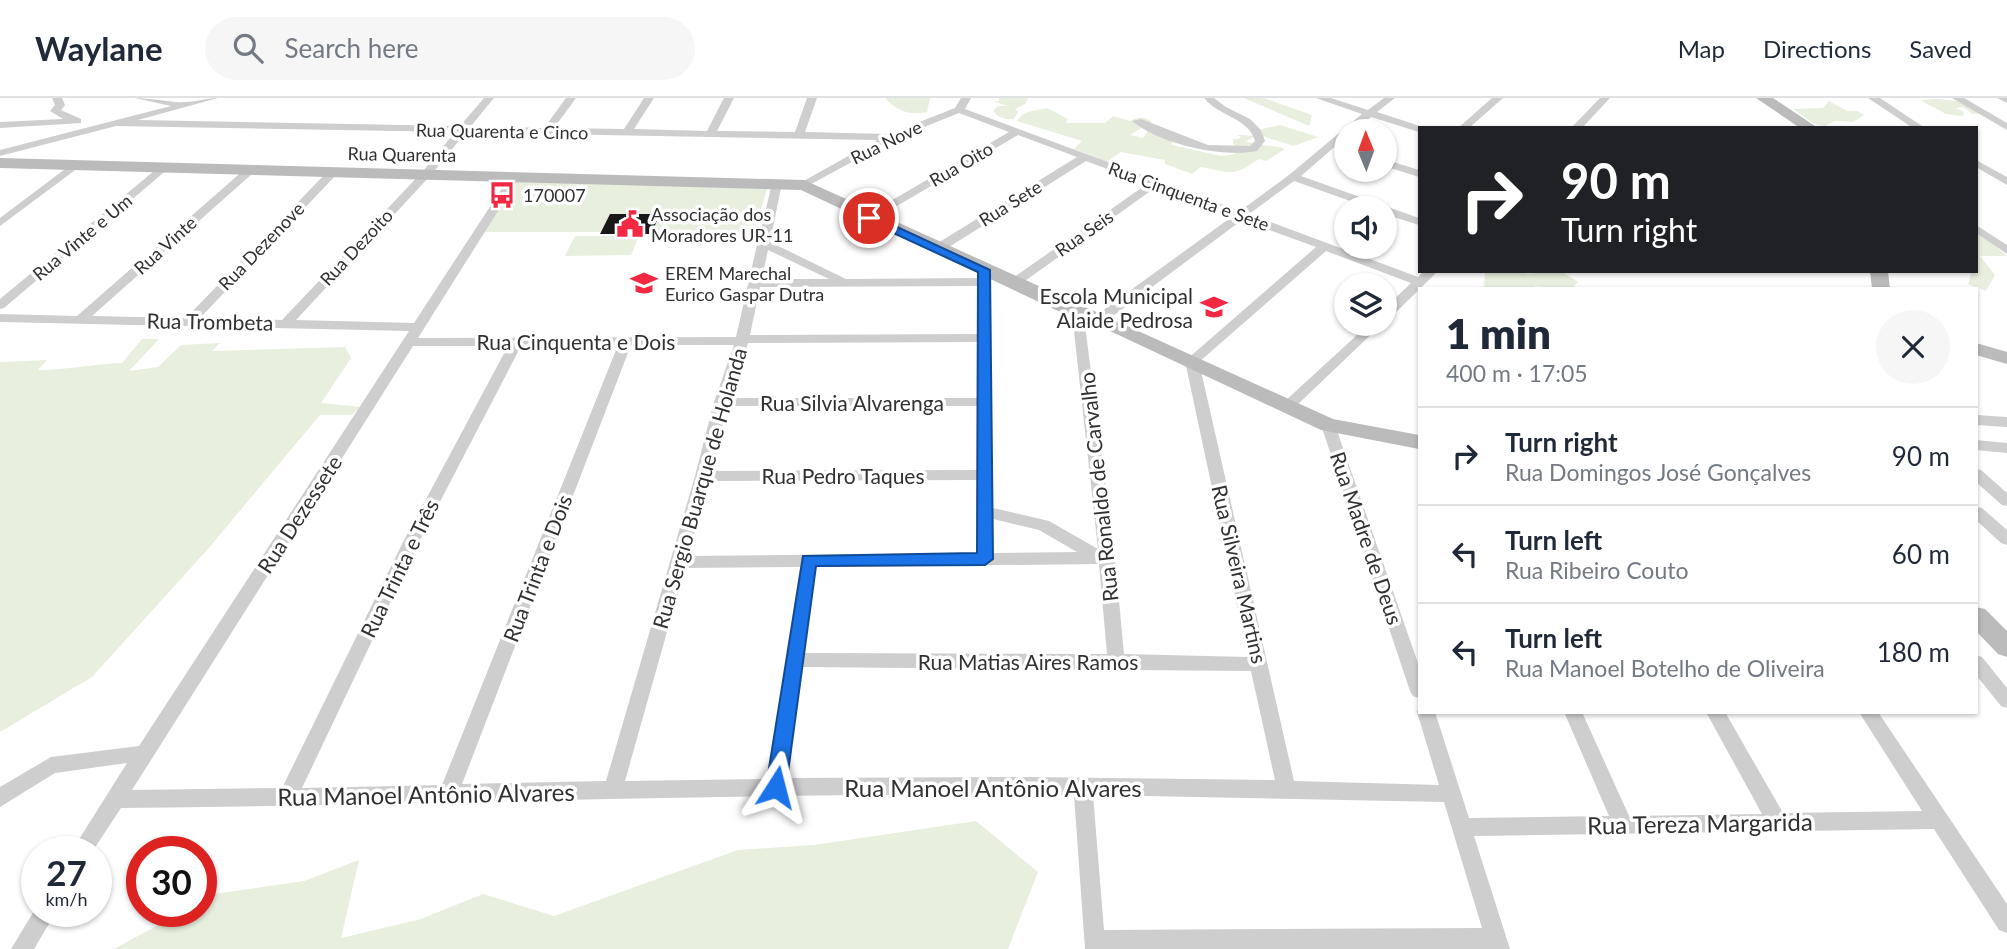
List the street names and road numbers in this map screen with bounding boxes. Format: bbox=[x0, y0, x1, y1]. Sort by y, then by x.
street label: Rua Nove bbox=[847, 115, 925, 169]
street label: Rua Quarenta e Cinco bbox=[416, 118, 588, 144]
street label: Rua Oito bbox=[925, 137, 997, 191]
street label: Rua Quarenta bbox=[347, 142, 457, 166]
street label: Rua Cinquenta e Sete bbox=[1106, 157, 1272, 235]
street label: Rua Sete bbox=[975, 175, 1045, 231]
street label: Rua Vinte e Um bbox=[28, 189, 136, 285]
street label: Rua Dezenove bbox=[214, 198, 308, 294]
street label: Rua Dezoito bbox=[315, 204, 397, 290]
street label: Rua Seis bbox=[1051, 205, 1117, 261]
street label: Rua Vinte bbox=[129, 211, 201, 279]
street label: Rua Trombeta bbox=[146, 307, 274, 335]
street label: Rua Cinquenta e Dois bbox=[477, 329, 675, 354]
street label: Rua Sergio Buarque de Holanda bbox=[647, 345, 751, 631]
street label: Rua Ronaldo de Carvalho bbox=[1074, 371, 1122, 603]
street label: Rua Silvia Alvarenga bbox=[760, 390, 944, 415]
street label: Rua Madre de Deus bbox=[1326, 448, 1408, 628]
street label: Rua Dezessete bbox=[252, 450, 346, 578]
street label: Rua Pedro Taques bbox=[761, 463, 925, 488]
street label: Rua Silveira Martins bbox=[1207, 482, 1273, 666]
street label: Rua Trinta e Dois bbox=[497, 491, 577, 645]
street label: Rua Trinta e Três bbox=[355, 495, 443, 641]
street label: Rua Matias Aires Ramos bbox=[918, 649, 1138, 674]
street label: Rua Manoel Antônio Alvares bbox=[844, 773, 1142, 802]
street label: Rua Manoel Antônio Alvares bbox=[277, 777, 575, 811]
street label: Rua Tereza Margarida bbox=[1587, 807, 1813, 839]

